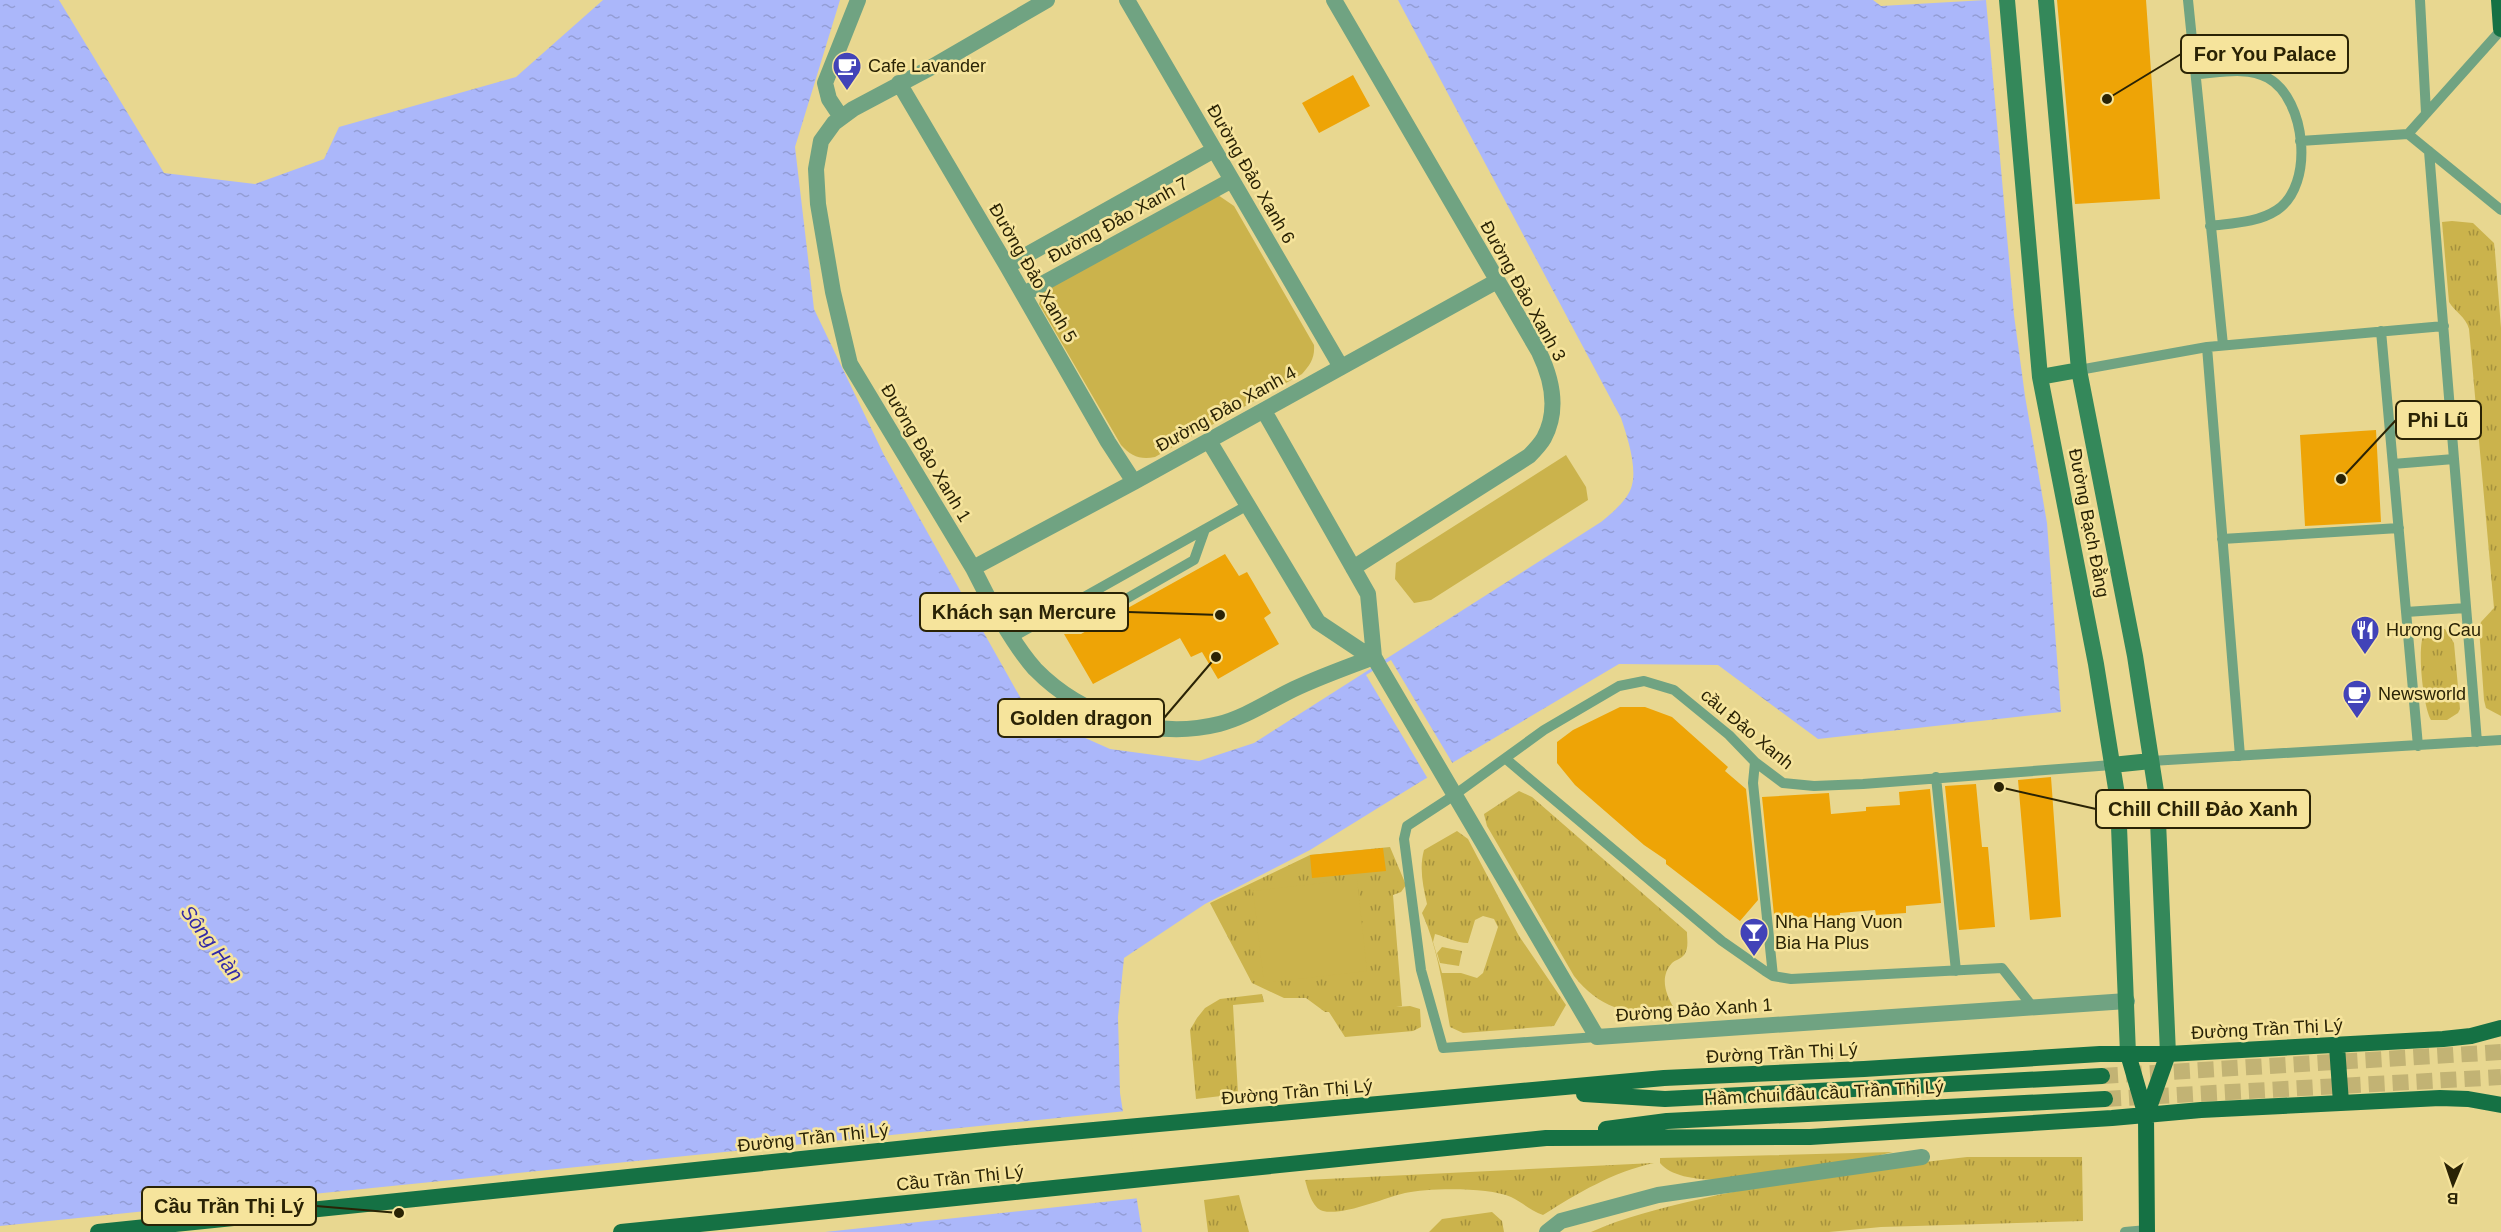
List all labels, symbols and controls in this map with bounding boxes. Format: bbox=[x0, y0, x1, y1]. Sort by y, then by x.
callout: For You Palace bbox=[2181, 35, 2348, 73]
text: For You Palace bbox=[2194, 43, 2336, 65]
cafe icon: Cafe Lavander bbox=[831, 50, 863, 92]
place label: Cafe Lavander bbox=[868, 56, 986, 76]
street label: Đường Đảo Xanh 6 bbox=[1203, 101, 1299, 247]
street label: Đường Đảo Xanh 7 bbox=[1045, 173, 1191, 267]
street label: Đường Đảo Xanh 5 bbox=[985, 200, 1081, 346]
street label: Đường Đảo Xanh 3 bbox=[1476, 218, 1570, 364]
street label: Đường Đảo Xanh 4 bbox=[1153, 362, 1299, 456]
street label: Đường Đảo Xanh 1 bbox=[877, 381, 975, 525]
callout: Phi Lũ bbox=[2396, 401, 2481, 439]
text: Phi Lũ bbox=[2407, 409, 2469, 431]
street label: Đường Bạch Đằng bbox=[2065, 447, 2114, 599]
callout: Khách sạn Mercure bbox=[920, 593, 1128, 631]
text: Khách sạn Mercure bbox=[932, 601, 1116, 623]
restaurant icon: Hương Cau bbox=[2349, 614, 2381, 656]
place label: Hương Cau bbox=[2386, 620, 2481, 640]
cafe icon: Newsworld bbox=[2341, 678, 2373, 720]
place label: Newsworld bbox=[2378, 684, 2466, 704]
street label: cầu Đảo Xanh bbox=[1697, 685, 1797, 773]
callout: Golden dragon bbox=[998, 699, 1164, 737]
text: Golden dragon bbox=[1010, 707, 1152, 729]
callout: Chill Chill Đảo Xanh bbox=[2096, 790, 2310, 828]
text: Chill Chill Đảo Xanh bbox=[2108, 798, 2298, 820]
water label: Sông Hàn bbox=[176, 901, 248, 985]
place label: Nha Hang Vuon Bia Ha Plus bbox=[1775, 912, 1902, 953]
bar icon: Nha Hang Vuon Bia Ha Plus bbox=[1738, 916, 1770, 958]
street label: Đường Đảo Xanh 1 bbox=[1615, 995, 1773, 1025]
street label: Đường Trần Thị Lý bbox=[2191, 1015, 2343, 1043]
street label: Đường Trần Thị Lý bbox=[1706, 1039, 1858, 1067]
street label: Đường Trần Thị Lý bbox=[1221, 1075, 1373, 1109]
street label: Hầm chui đầu cầu Trần Thị Lý bbox=[1704, 1077, 1944, 1109]
street label: Đường Trần Thị Lý bbox=[737, 1120, 889, 1156]
north arrow bbox=[2423, 1154, 2483, 1214]
street label: Cầu Trần Thị Lý bbox=[895, 1161, 1025, 1195]
callout: Cầu Trần Thị Lý bbox=[142, 1187, 316, 1225]
text: B bbox=[2446, 1190, 2459, 1207]
text: Cầu Trần Thị Lý bbox=[154, 1195, 305, 1217]

